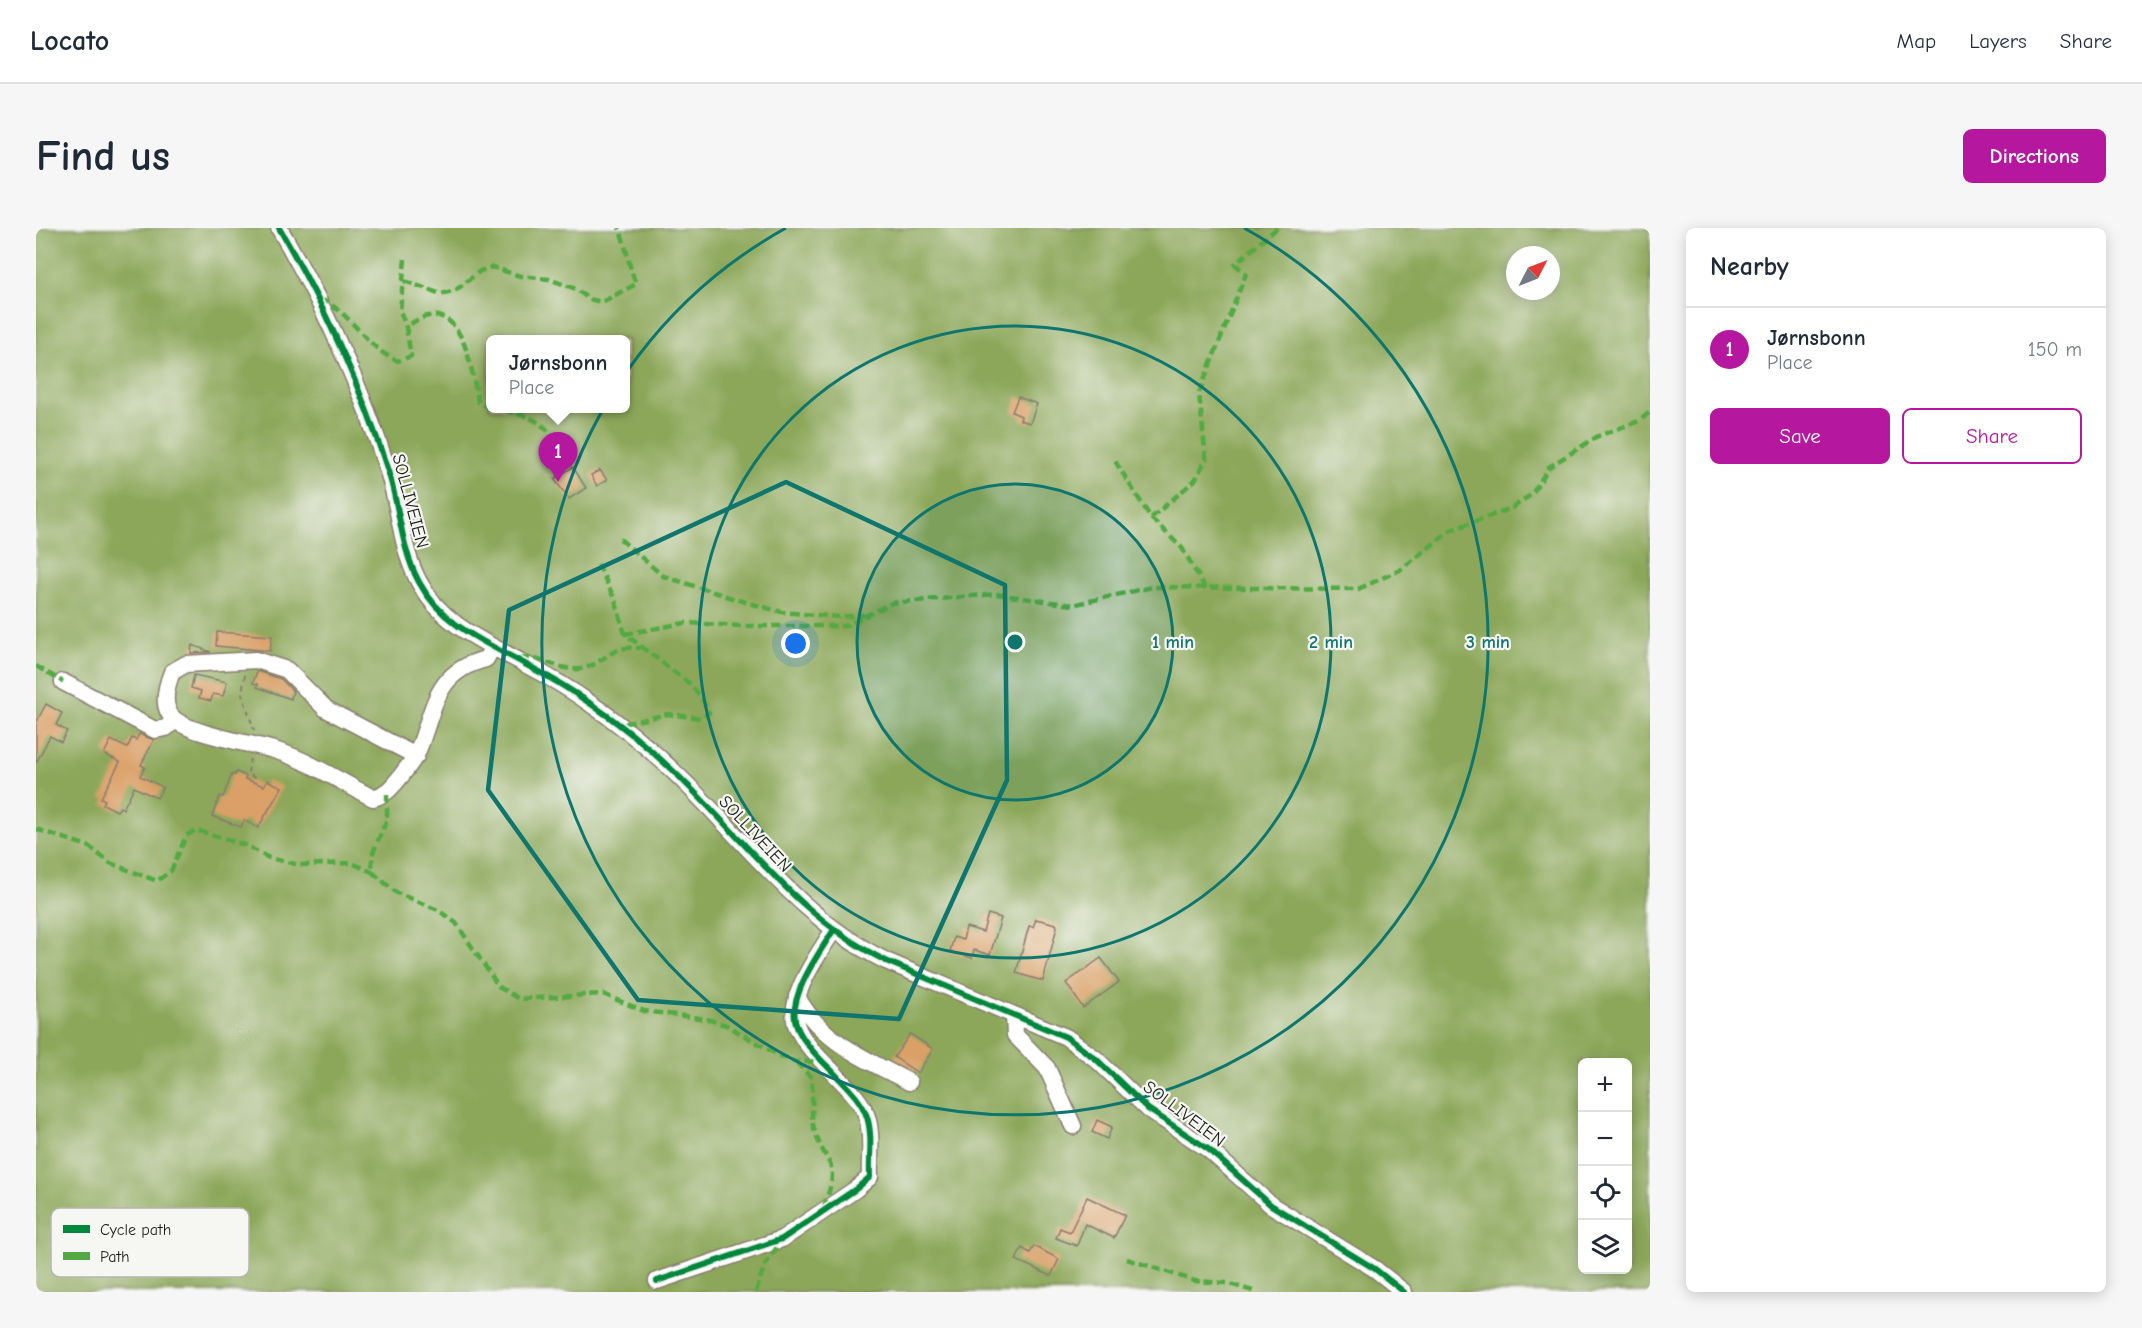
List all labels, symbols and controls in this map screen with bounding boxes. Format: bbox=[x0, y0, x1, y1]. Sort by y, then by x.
text: Locato bbox=[30, 25, 109, 57]
text: Map bbox=[1897, 29, 1936, 53]
text: Layers bbox=[1969, 29, 2027, 53]
text: Share bbox=[2060, 29, 2112, 53]
button: Directions bbox=[1963, 129, 2106, 183]
text: Find us bbox=[36, 132, 170, 181]
north arrow bbox=[1506, 246, 1560, 300]
text: Nearby bbox=[1710, 252, 1789, 282]
text: Jørnsbonn bbox=[1767, 325, 1866, 351]
popup bbox=[486, 335, 630, 413]
text: 1 bbox=[1726, 338, 1733, 361]
text: 150 m bbox=[2028, 338, 2082, 361]
text: Jørnsbonn bbox=[509, 350, 607, 376]
text: Place bbox=[1767, 351, 1813, 374]
text: Place bbox=[509, 376, 554, 399]
button: Save bbox=[1710, 408, 1890, 464]
button: Share bbox=[1902, 408, 2082, 464]
pin: 1 bbox=[538, 432, 578, 482]
street label: SOLLIVEIEN bbox=[387, 452, 433, 550]
your location bbox=[781, 629, 810, 658]
centre of rings bbox=[1005, 632, 1025, 652]
text: 1 min bbox=[1152, 632, 1194, 653]
text: 2 min bbox=[1309, 632, 1353, 653]
text: 3 min bbox=[1466, 632, 1510, 653]
street label: SOLLIVEIEN bbox=[714, 791, 796, 877]
map controls bbox=[1578, 1058, 1632, 1274]
button: + bbox=[1578, 1058, 1632, 1112]
street label: SOLLIVEIEN bbox=[1139, 1076, 1229, 1152]
button: − bbox=[1578, 1112, 1632, 1166]
button: locate bbox=[1578, 1166, 1632, 1220]
legend bbox=[51, 1208, 249, 1277]
button: layers bbox=[1578, 1220, 1632, 1274]
text: Cycle path bbox=[100, 1221, 171, 1239]
text: Path bbox=[100, 1248, 130, 1266]

